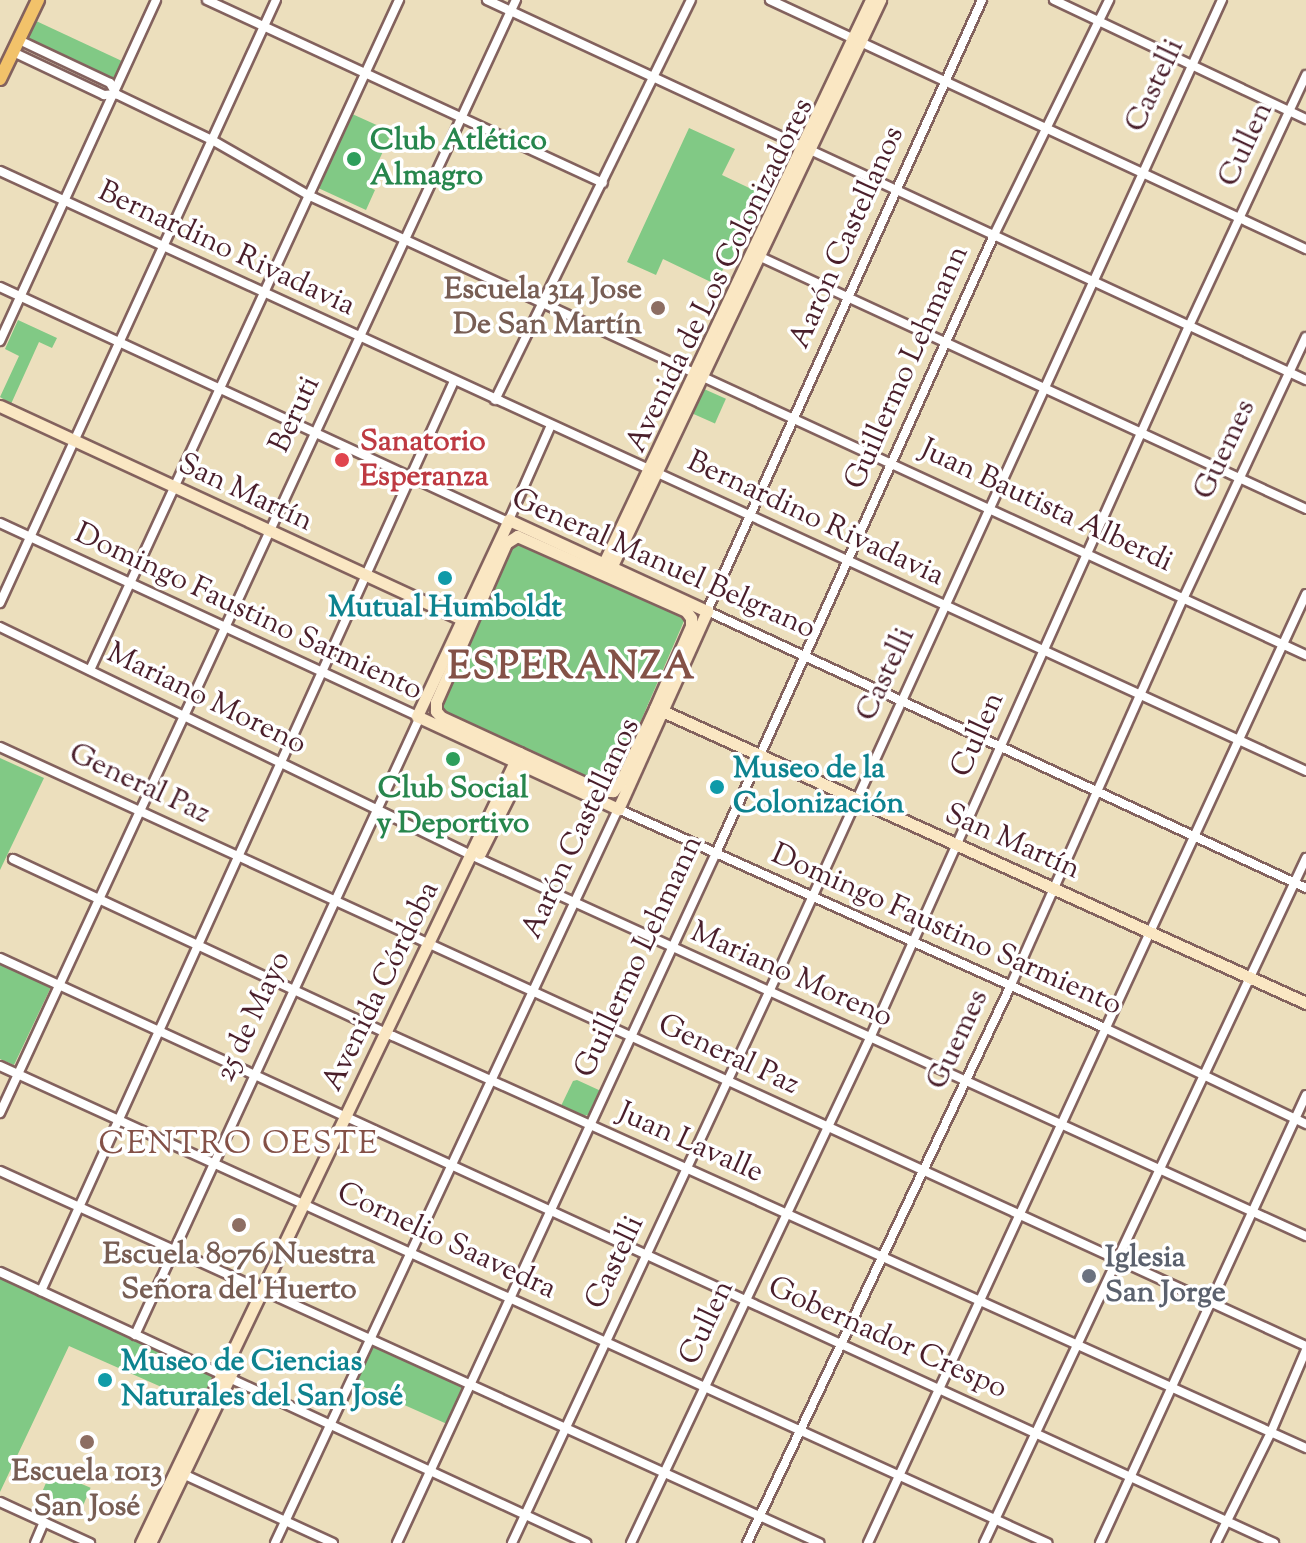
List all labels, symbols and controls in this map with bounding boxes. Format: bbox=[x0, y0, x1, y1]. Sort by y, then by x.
street label: Castelli bbox=[1119, 34, 1193, 138]
street label: Avenida de Los Colonizadores bbox=[619, 93, 823, 459]
street label: Cullen bbox=[1212, 97, 1282, 193]
street label: Aarón Castellanos bbox=[783, 121, 913, 355]
place label: Club Atlético Almagro bbox=[370, 124, 547, 194]
marker: Club Atlético Almagro bbox=[345, 150, 363, 168]
street label: Bernardino Rivadavia bbox=[92, 175, 360, 325]
street label: Guillermo Lehmann bbox=[838, 241, 978, 495]
place label: Escuela 314 Jose De San Martín bbox=[444, 273, 642, 344]
marker: Escuela 314 Jose De San Martín bbox=[649, 299, 667, 317]
street label: Beruti bbox=[263, 371, 329, 459]
street label: Guemes bbox=[1187, 394, 1265, 506]
place label: Sanatorio Esperanza bbox=[360, 425, 489, 496]
street label: Juan Bautista Alberdi bbox=[914, 433, 1178, 581]
street label: Bernardino Rivadavia bbox=[681, 445, 949, 595]
street label: San Martín bbox=[172, 447, 318, 541]
marker: Sanatorio Esperanza bbox=[331, 449, 353, 471]
street label: General Manuel Belgrano bbox=[505, 482, 821, 648]
street label: Domingo Faustino Sarmiento bbox=[68, 516, 428, 710]
marker: Mutual Humboldt bbox=[436, 569, 454, 587]
place label: Mutual Humboldt bbox=[328, 591, 562, 627]
street label: Castelli bbox=[850, 623, 924, 727]
street label: Mariano Moreno bbox=[100, 636, 312, 764]
district label: ESPERANZA bbox=[448, 647, 696, 693]
street label: Cullen bbox=[944, 687, 1014, 783]
street label: Aarón Castellanos bbox=[515, 713, 649, 945]
street label: General Paz bbox=[63, 737, 215, 833]
marker: Club Social y Deportivo bbox=[444, 750, 462, 768]
place label: Museo de la Colonización bbox=[733, 752, 904, 822]
place label: Club Social y Deportivo bbox=[377, 772, 529, 842]
marker: Museo de la Colonización bbox=[708, 778, 726, 796]
street label: San Martín bbox=[939, 797, 1085, 889]
street label: Guillermo Lehmann bbox=[568, 830, 712, 1084]
street label: Domingo Faustino Sarmiento bbox=[765, 837, 1127, 1025]
street label: Avenida Córdoba bbox=[316, 876, 448, 1098]
street label: Mariano Moreno bbox=[684, 915, 898, 1037]
street label: 25 de Mayo bbox=[208, 946, 300, 1088]
street label: Guemes bbox=[920, 984, 998, 1096]
street label: General Paz bbox=[652, 1008, 804, 1104]
street label: Juan Lavalle bbox=[612, 1096, 768, 1192]
district label: CENTRO OESTE bbox=[99, 1126, 379, 1164]
street label: Cornelio Saavedra bbox=[331, 1176, 561, 1308]
street label: Castelli bbox=[579, 1211, 653, 1315]
marker: Escuela 8076 Nuestra Señora del Huerto bbox=[230, 1216, 248, 1234]
place label: Escuela 8076 Nuestra Señora del Huerto bbox=[103, 1238, 375, 1308]
place label: Iglesia San Jorge bbox=[1105, 1241, 1226, 1312]
marker: Iglesia San Jorge bbox=[1080, 1267, 1098, 1285]
street label: Gobernador Crespo bbox=[762, 1270, 1012, 1408]
street label: Cullen bbox=[673, 1275, 743, 1371]
place label: Museo de Ciencias Naturales del San José bbox=[121, 1345, 403, 1416]
marker: Museo de Ciencias Naturales del San José bbox=[96, 1371, 114, 1389]
marker: Escuela 1013 San José bbox=[78, 1433, 96, 1451]
place label: Escuela 1013 San José bbox=[12, 1455, 162, 1526]

